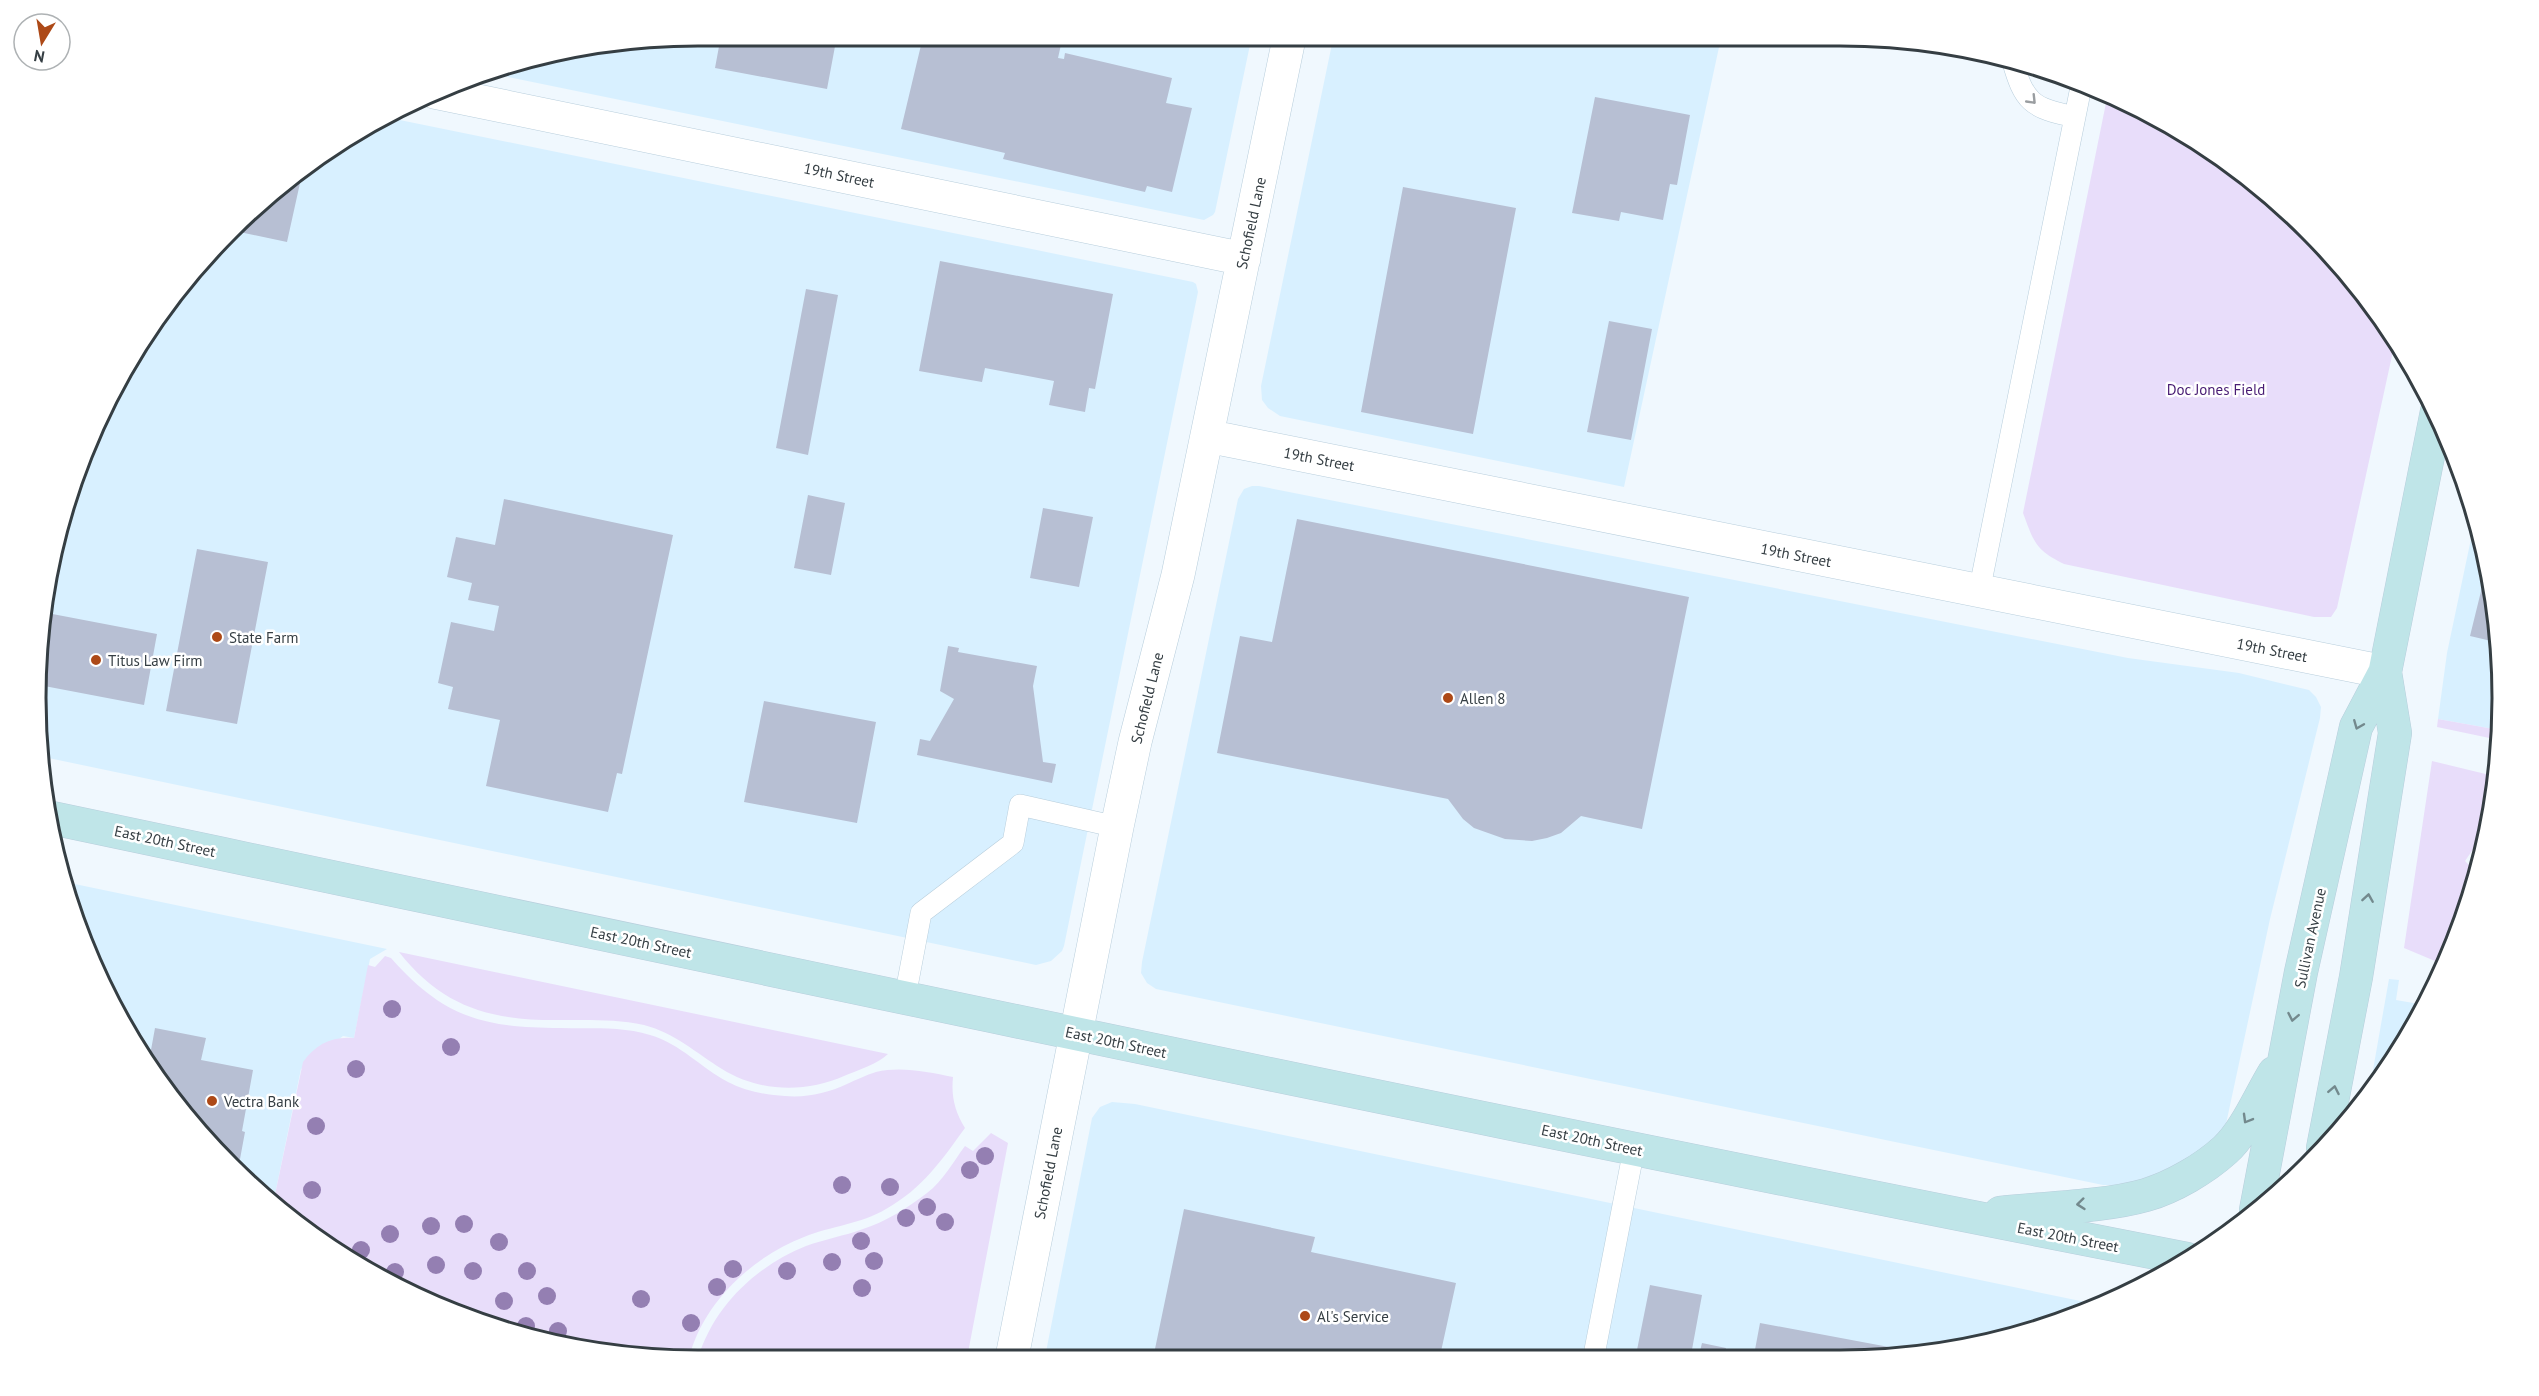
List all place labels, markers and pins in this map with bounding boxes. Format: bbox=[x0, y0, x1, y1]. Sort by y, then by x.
place label: State Farm bbox=[229, 628, 299, 647]
marker: State Farm bbox=[210, 630, 224, 644]
place label: Titus Law Firm bbox=[108, 651, 202, 670]
marker: Titus Law Firm bbox=[89, 653, 103, 667]
place label: Allen 8 bbox=[1460, 689, 1506, 708]
marker: Allen 8 bbox=[1441, 691, 1455, 705]
place label: Vectra Bank bbox=[223, 1092, 300, 1111]
marker: Vectra Bank bbox=[205, 1094, 219, 1108]
place label: Al's Service bbox=[1317, 1307, 1389, 1326]
marker: Al's Service bbox=[1298, 1309, 1312, 1323]

